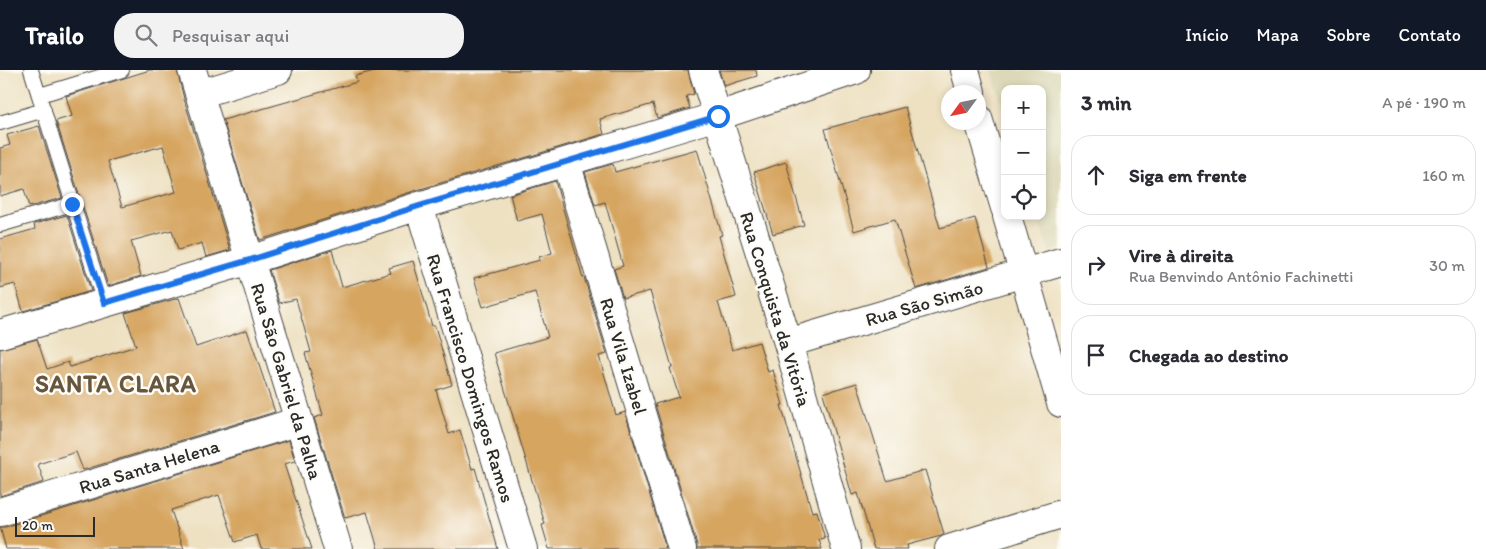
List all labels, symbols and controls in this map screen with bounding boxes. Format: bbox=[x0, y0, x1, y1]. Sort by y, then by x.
search box bbox=[114, 13, 464, 58]
text: Trailo bbox=[25, 21, 84, 50]
icon: search bbox=[132, 21, 160, 49]
text: Pesquisar aqui bbox=[172, 24, 289, 47]
text: Início bbox=[1185, 24, 1229, 46]
text: Mapa bbox=[1257, 24, 1299, 46]
text: Sobre bbox=[1327, 24, 1371, 46]
text: Contato bbox=[1399, 24, 1461, 46]
north arrow bbox=[941, 85, 986, 130]
map controls bbox=[1001, 85, 1046, 220]
button: + bbox=[1001, 85, 1046, 130]
text: 3 min bbox=[1081, 90, 1131, 115]
text: A pé · 190 m bbox=[1382, 93, 1466, 112]
route start bbox=[707, 105, 730, 128]
button: − bbox=[1001, 130, 1046, 175]
icon: ahead bbox=[1082, 161, 1110, 189]
text: Siga em frente bbox=[1129, 164, 1247, 187]
text: 160 m bbox=[1422, 166, 1465, 185]
button: locate bbox=[1001, 175, 1046, 220]
route end bbox=[61, 193, 84, 216]
street label: Rua Conquista da Vitória bbox=[735, 209, 816, 410]
text: Vire à direita bbox=[1129, 244, 1234, 267]
street label: Rua Francisco Domingos Ramos bbox=[422, 251, 519, 505]
icon: right bbox=[1082, 251, 1110, 279]
text: 30 m bbox=[1429, 256, 1465, 275]
text: Rua Benvindo Antônio Fachinetti bbox=[1129, 267, 1353, 286]
street label: Rua São Simão bbox=[863, 276, 986, 331]
street label: Rua São Gabriel da Palha bbox=[246, 280, 327, 482]
street label: Rua Vila Izabel bbox=[595, 295, 652, 418]
icon: arrive bbox=[1082, 341, 1110, 369]
text: Chegada ao destino bbox=[1129, 344, 1288, 367]
district label: SANTA CLARA bbox=[35, 369, 197, 398]
street label: Rua Santa Helena bbox=[76, 434, 222, 499]
scale bar bbox=[15, 514, 95, 537]
text: 20 m bbox=[22, 517, 53, 534]

